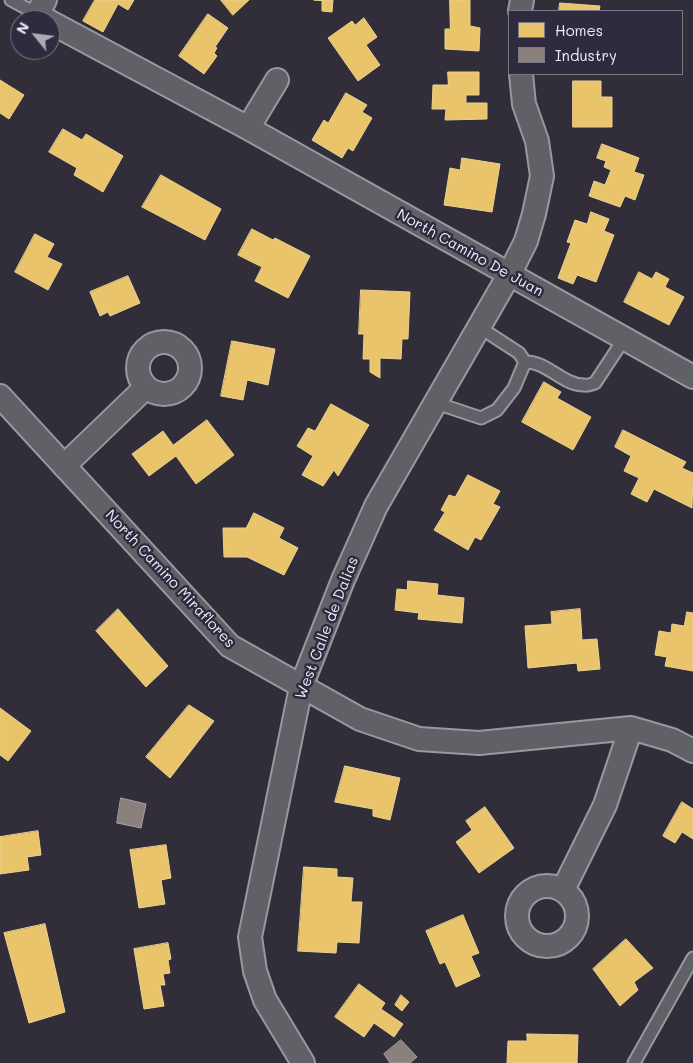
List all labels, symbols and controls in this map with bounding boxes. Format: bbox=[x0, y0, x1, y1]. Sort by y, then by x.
north arrow bbox=[10, 10, 60, 60]
legend bbox=[508, 10, 683, 75]
text: N bbox=[11, 19, 33, 37]
text: Homes bbox=[555, 20, 603, 40]
text: Industry bbox=[555, 45, 617, 65]
street label: North Camino De Juan bbox=[394, 205, 546, 301]
street label: North Camino Miraflores bbox=[101, 506, 239, 652]
street label: West Calle de Dalias bbox=[292, 554, 362, 702]

